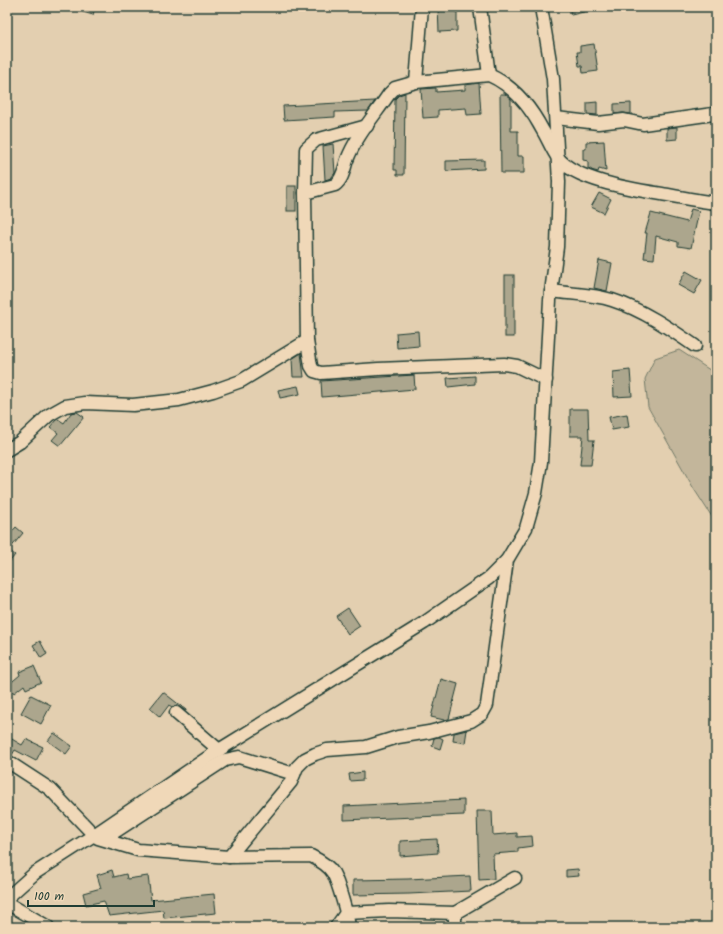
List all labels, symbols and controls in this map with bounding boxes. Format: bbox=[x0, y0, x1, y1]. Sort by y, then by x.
scale bar bbox=[28, 882, 154, 908]
text: 100 m bbox=[34, 887, 65, 906]

